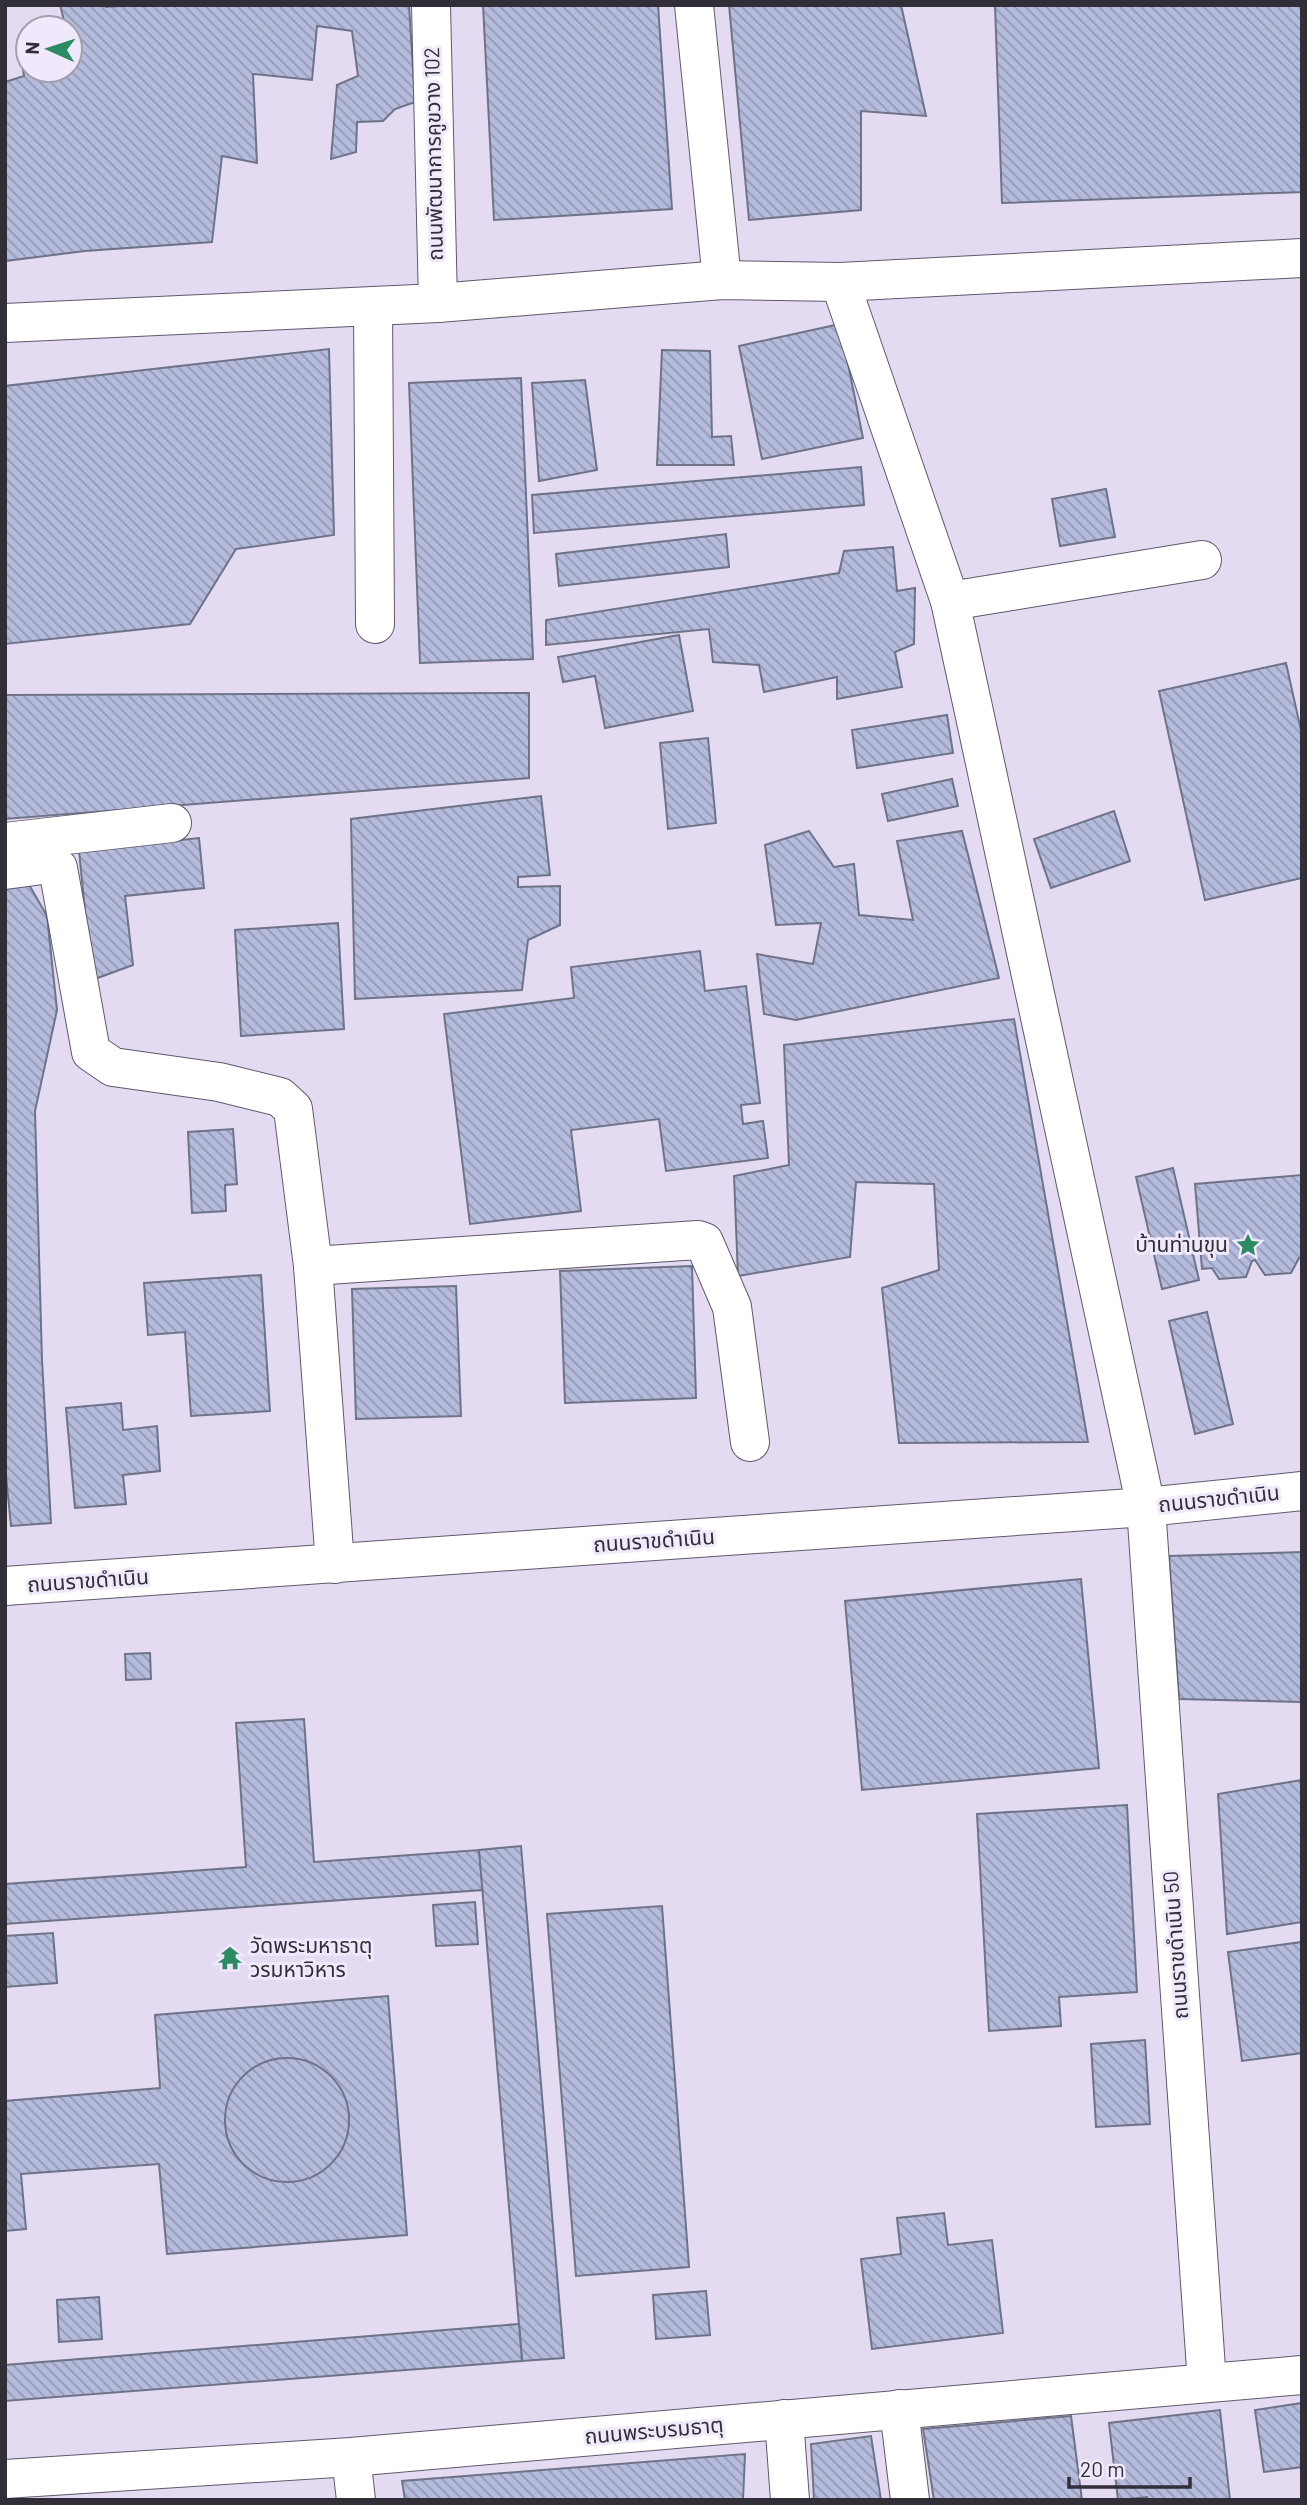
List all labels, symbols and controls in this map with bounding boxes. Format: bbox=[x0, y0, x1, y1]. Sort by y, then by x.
north arrow bbox=[14, 14, 84, 84]
text: N bbox=[20, 41, 43, 55]
street label: ถนนพัฒนาการคูขวาง 102 bbox=[418, 47, 449, 261]
place label: บ้านท่านขุน bbox=[1135, 1231, 1228, 1258]
place icon: บ้านท่านขุน bbox=[1234, 1231, 1262, 1259]
street label: ถนนราขดำเนิน bbox=[1157, 1479, 1281, 1516]
street label: ถนนราขดำเนิน bbox=[592, 1523, 716, 1556]
street label: ถนนราขดำเนิน bbox=[26, 1563, 150, 1596]
street label: ถนนราขดำเนิน 50 bbox=[1157, 1870, 1192, 2020]
place label: วัดพระมหาธาตุ วรมหาวิหาร bbox=[250, 1932, 372, 1981]
temple icon: วัดพระมหาธาตุ วรมหาวิหาร bbox=[216, 1944, 244, 1972]
street label: ถนนพระบรมธาตุ bbox=[583, 2411, 725, 2450]
scale bar bbox=[1069, 2446, 1190, 2490]
text: 20 m bbox=[1080, 2456, 1125, 2481]

